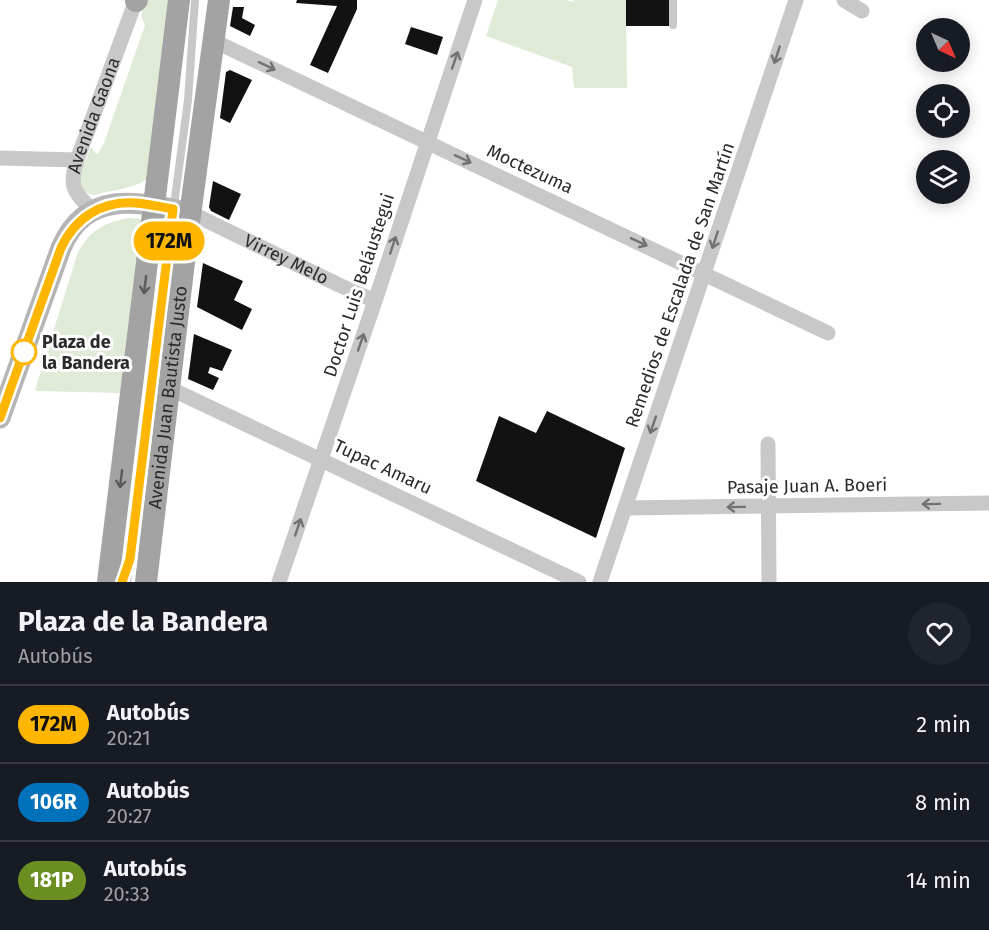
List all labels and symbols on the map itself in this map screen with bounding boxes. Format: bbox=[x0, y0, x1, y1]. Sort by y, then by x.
north arrow bbox=[916, 18, 970, 72]
one-way arrow bbox=[771, 46, 782, 64]
one-way arrow bbox=[450, 51, 461, 70]
street label: Avenida Gaona bbox=[63, 54, 125, 176]
one-way arrow bbox=[258, 61, 276, 73]
street label: Moctezuma bbox=[483, 140, 577, 198]
street label: Remedios de Escalada de San Martín bbox=[621, 140, 739, 430]
one-way arrow bbox=[453, 153, 471, 165]
street label: Doctor Luis Beláustegui bbox=[319, 190, 399, 380]
line badge: 172M bbox=[127, 222, 211, 260]
street label: Virrey Melo bbox=[240, 229, 332, 289]
one-way arrow bbox=[709, 230, 720, 249]
one-way arrow bbox=[388, 236, 399, 255]
one-way arrow bbox=[629, 237, 647, 249]
one-way arrow bbox=[139, 275, 150, 294]
street label: Avenida Juan Bautista Justo bbox=[144, 285, 192, 510]
place label: Plaza de la Bandera bbox=[42, 331, 130, 374]
one-way arrow bbox=[356, 333, 367, 352]
marker: Plaza de la Bandera bbox=[11, 339, 37, 365]
one-way arrow bbox=[647, 415, 658, 434]
street label: Tupac Amaru bbox=[330, 435, 436, 499]
one-way arrow bbox=[115, 468, 126, 488]
street label: Pasaje Juan A. Boeri bbox=[727, 474, 887, 498]
one-way arrow bbox=[921, 498, 941, 510]
one-way arrow bbox=[726, 501, 746, 512]
one-way arrow bbox=[293, 518, 304, 537]

